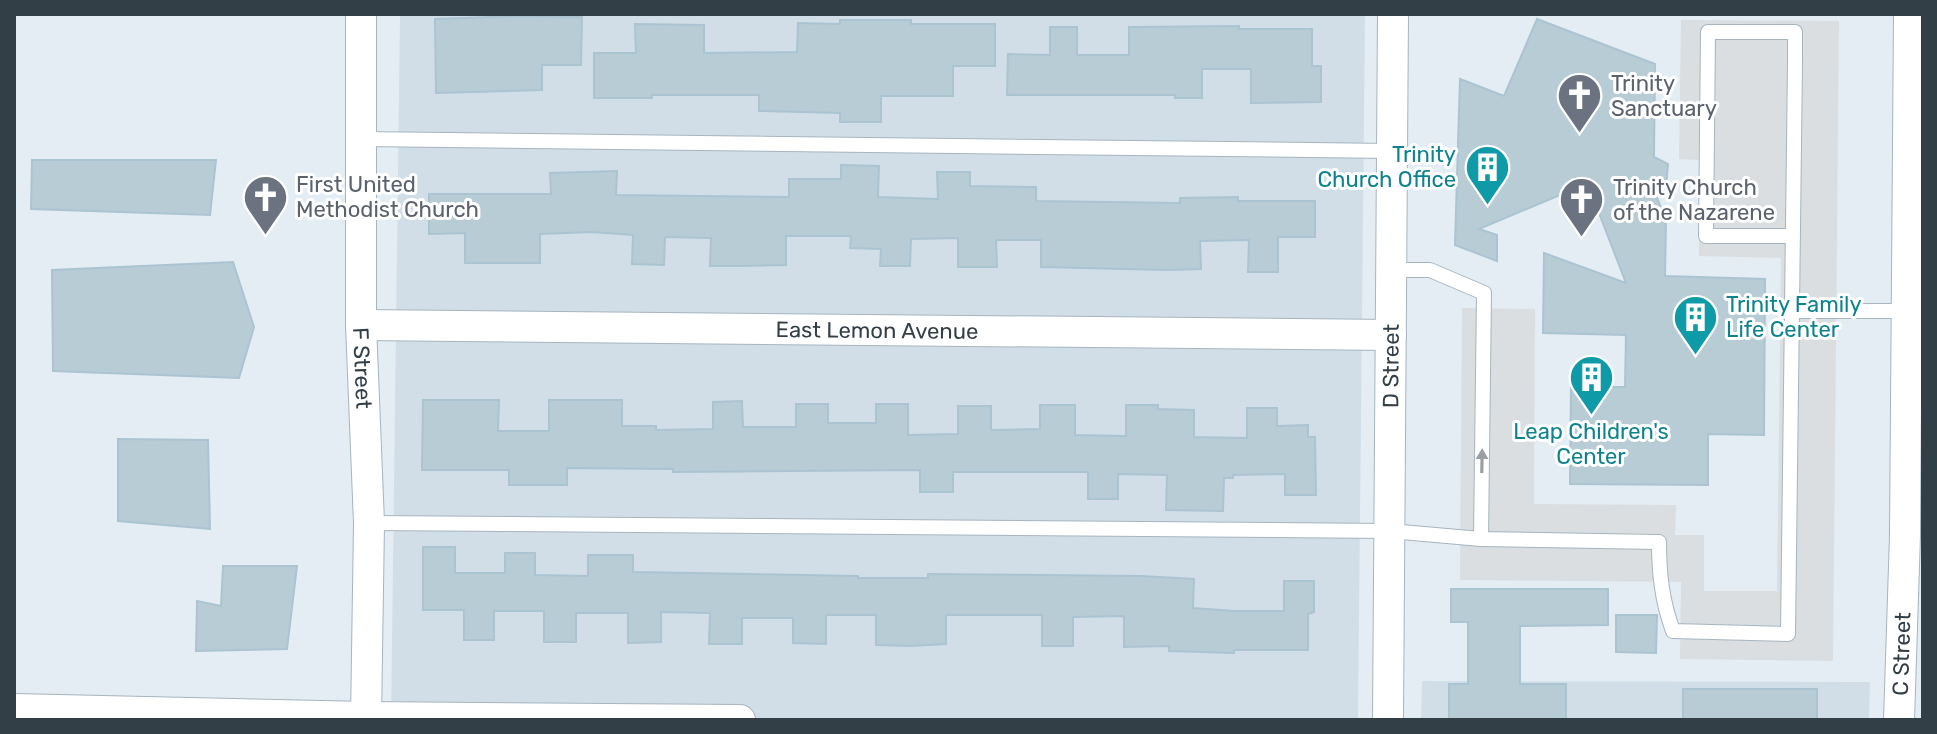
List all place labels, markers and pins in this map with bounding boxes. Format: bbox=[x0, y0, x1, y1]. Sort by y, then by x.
place label: Trinity Sanctuary bbox=[1611, 70, 1717, 122]
church icon: Trinity Sanctuary bbox=[1556, 72, 1604, 135]
place label: Trinity Church Office bbox=[1317, 141, 1456, 193]
building icon: Trinity Church Office bbox=[1463, 143, 1511, 206]
place label: First United Methodist Church bbox=[296, 171, 479, 223]
church icon: First United Methodist Church bbox=[241, 173, 289, 236]
place label: Trinity Church of the Nazarene bbox=[1613, 174, 1775, 226]
church icon: Trinity Church of the Nazarene bbox=[1558, 176, 1606, 239]
place label: Trinity Family Life Center bbox=[1726, 291, 1862, 343]
building icon: Trinity Family Life Center bbox=[1671, 293, 1719, 356]
building icon: Leap Children's Center bbox=[1567, 354, 1615, 417]
place label: Leap Children's Center bbox=[1513, 418, 1669, 470]

